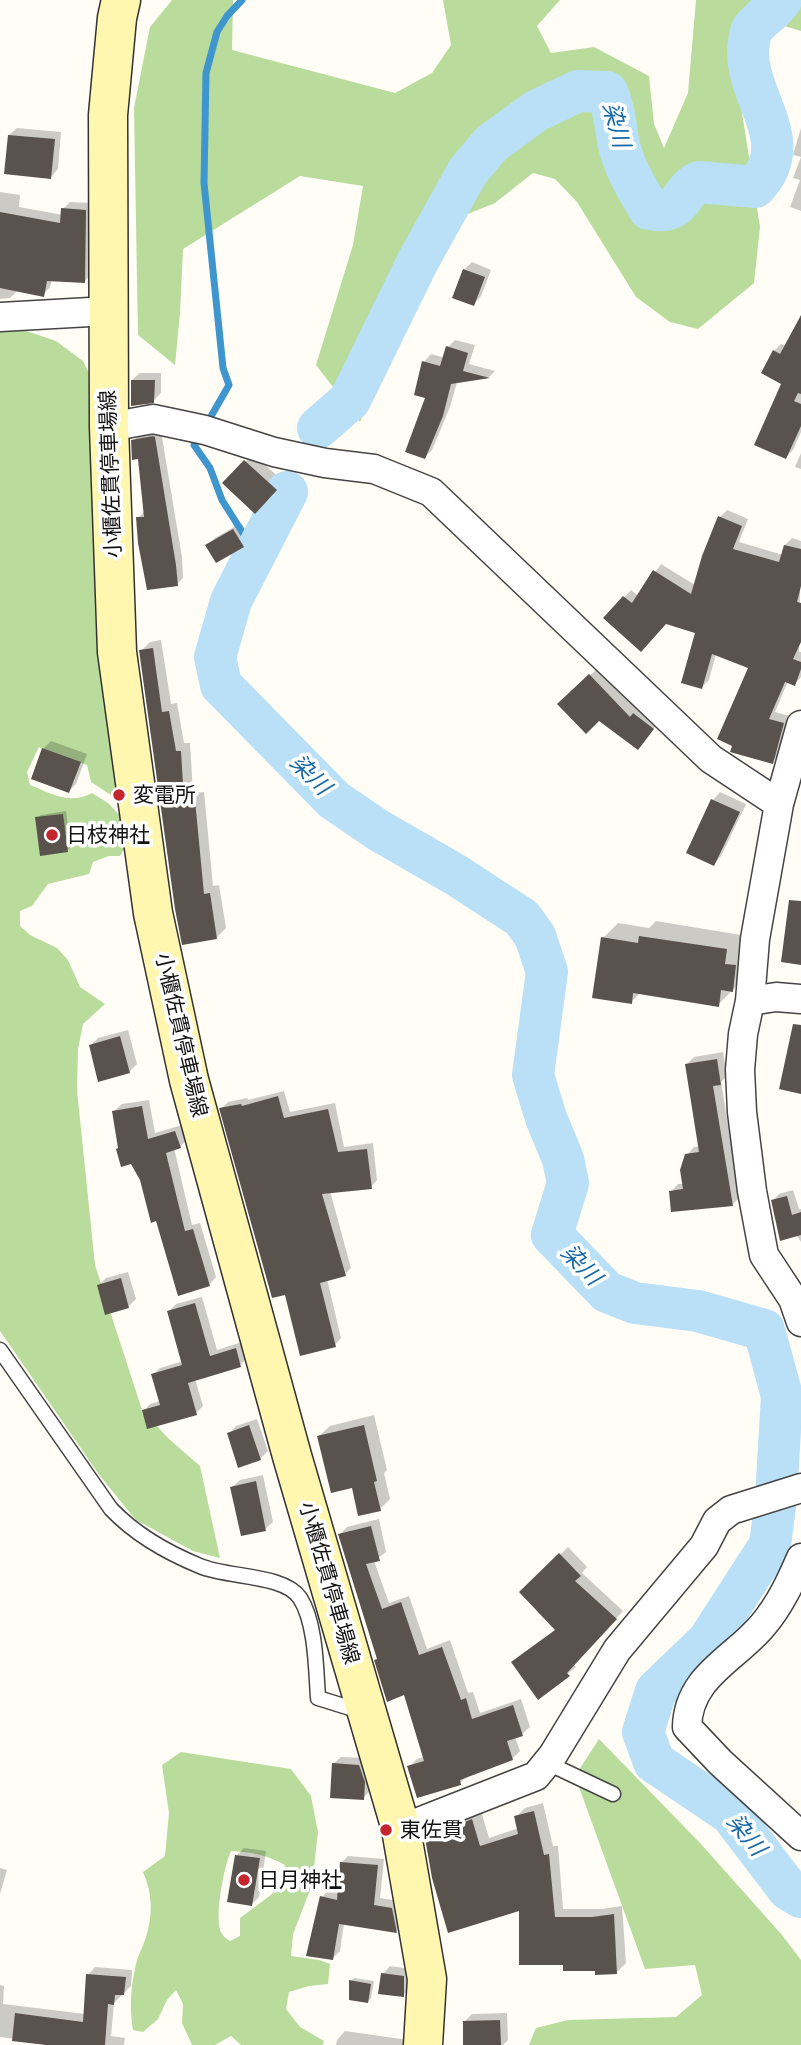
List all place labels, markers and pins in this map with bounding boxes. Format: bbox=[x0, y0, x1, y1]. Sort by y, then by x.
place label: 変電所 bbox=[133, 782, 196, 808]
marker: 変電所 bbox=[111, 787, 127, 803]
place label: 日枝神社 bbox=[66, 822, 150, 848]
marker: 日枝神社 bbox=[44, 827, 60, 843]
place label: 東佐貫 bbox=[400, 1817, 463, 1843]
marker: 東佐貫 bbox=[378, 1822, 394, 1838]
place label: 日月神社 bbox=[258, 1867, 342, 1893]
marker: 日月神社 bbox=[236, 1872, 252, 1888]

